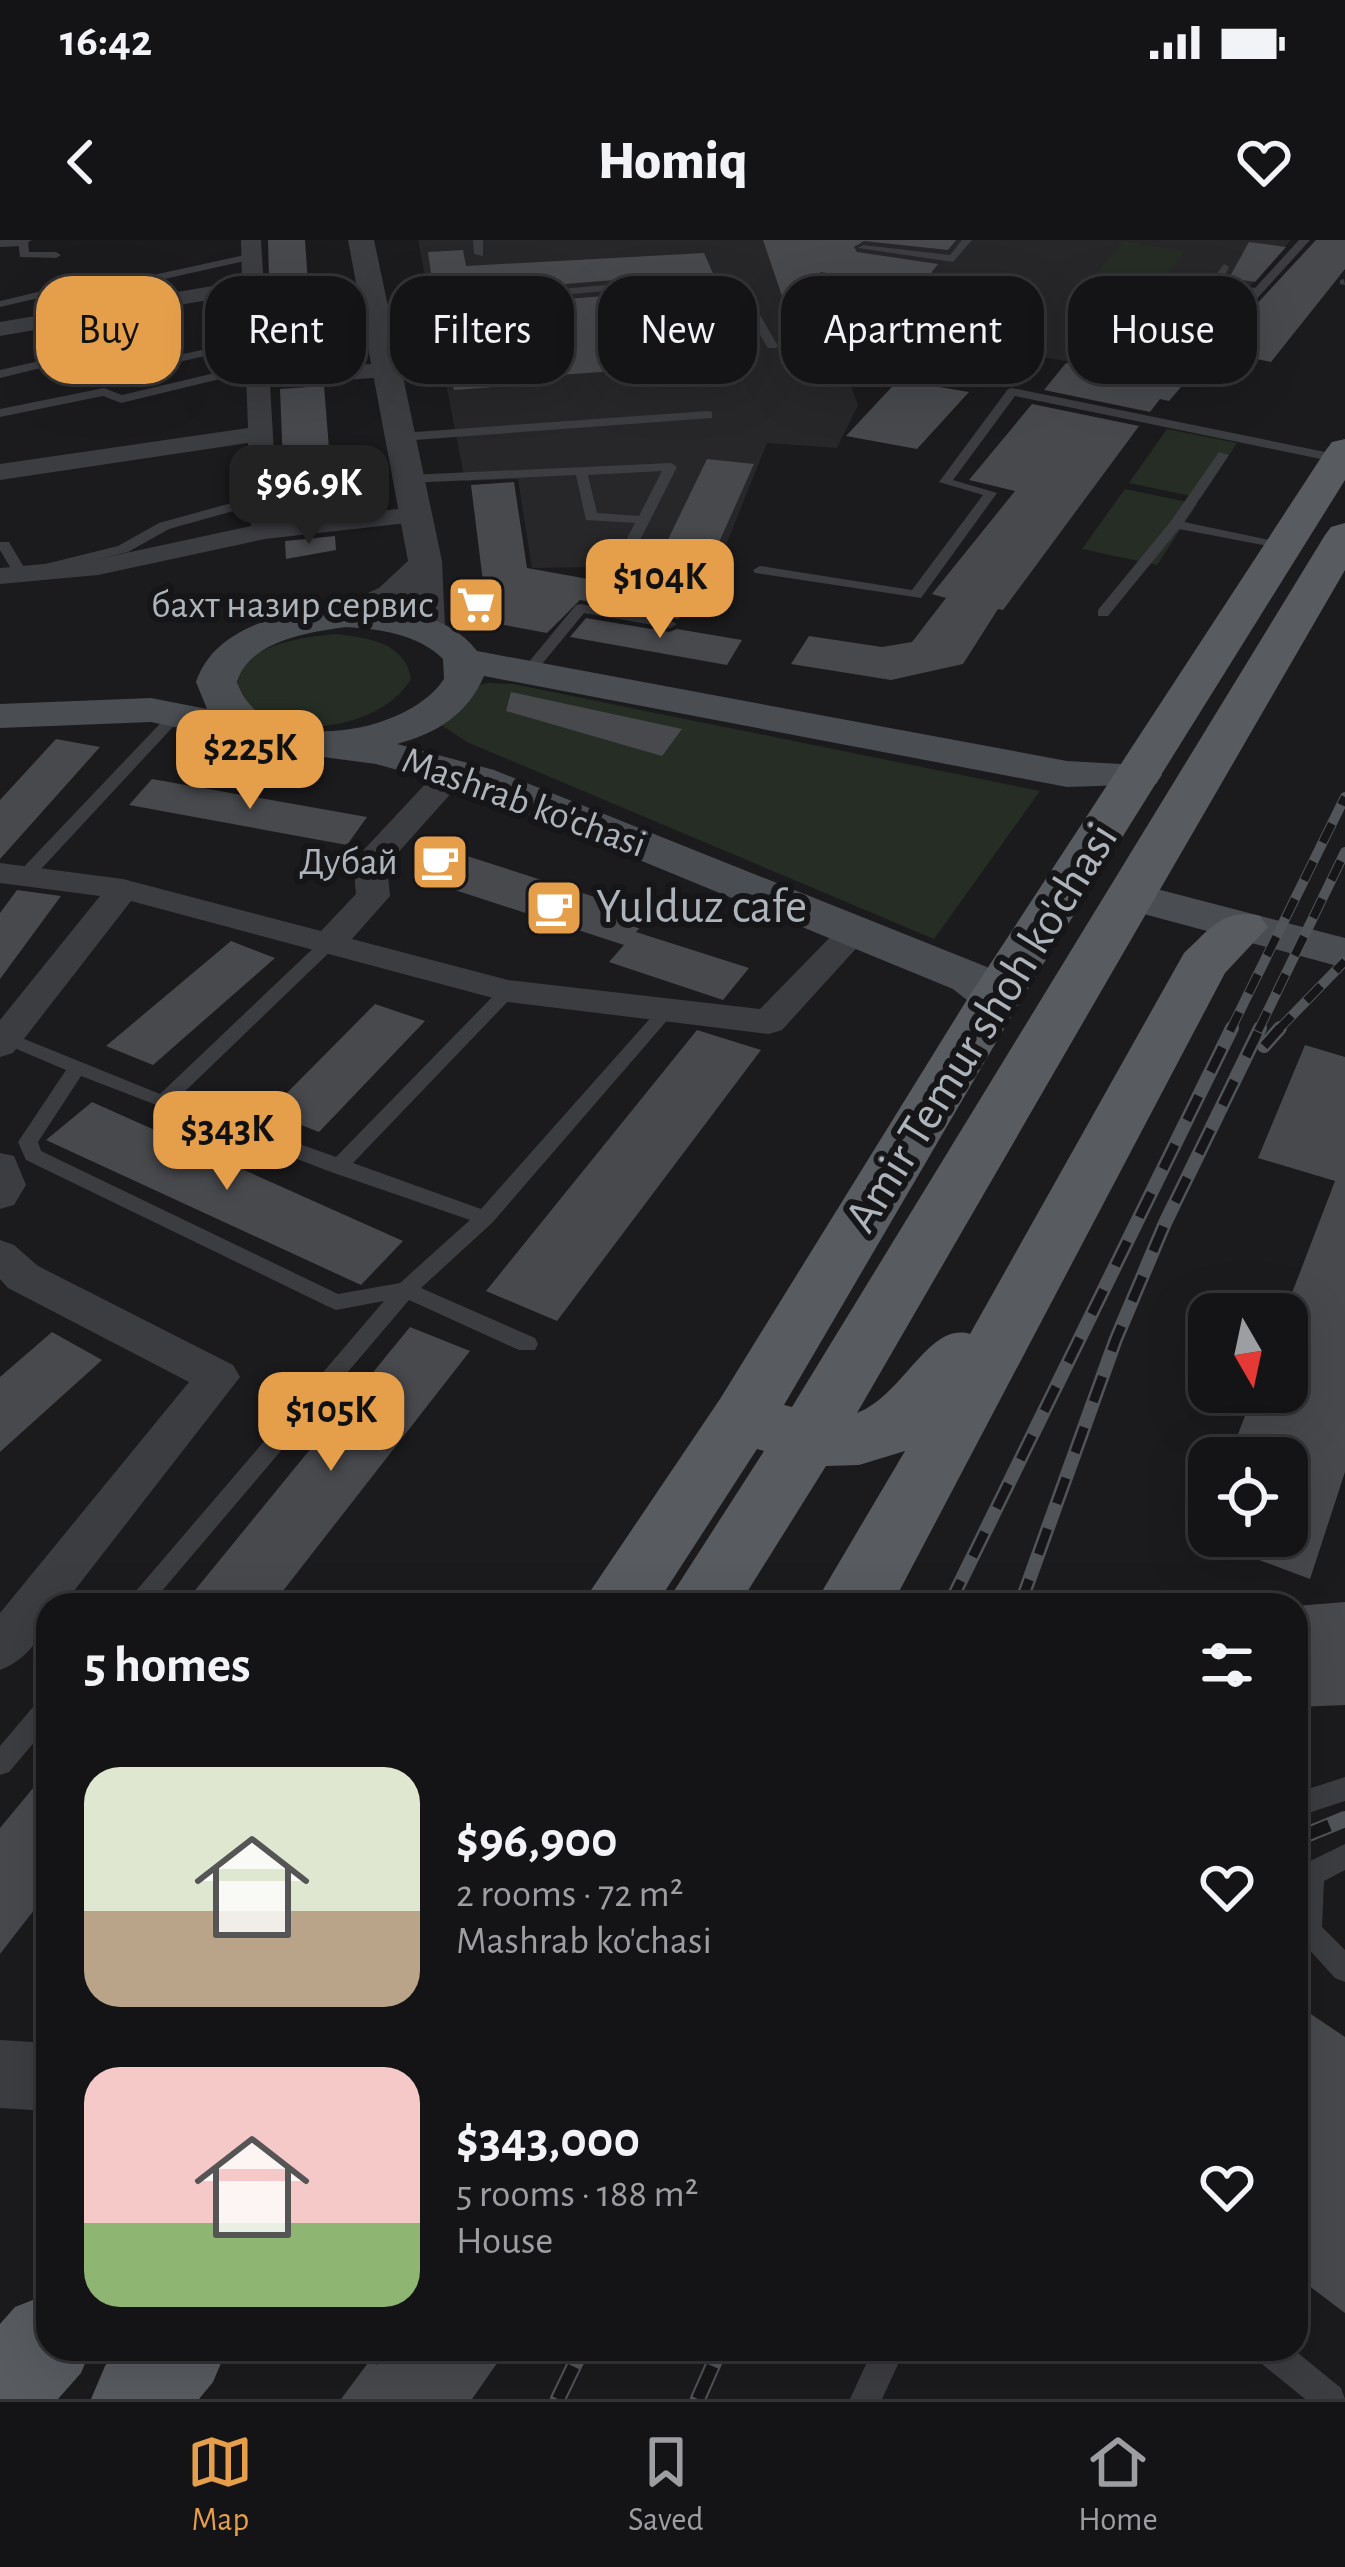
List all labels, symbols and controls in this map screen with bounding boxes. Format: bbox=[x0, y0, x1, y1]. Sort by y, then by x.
text: 16:42 bbox=[60, 19, 152, 64]
icon: back bbox=[48, 129, 114, 195]
icon: heart bbox=[1231, 129, 1297, 195]
text: Homiq bbox=[597, 135, 748, 189]
chip: Buy bbox=[36, 276, 181, 384]
chip: Rent bbox=[205, 276, 366, 384]
chip: Filters bbox=[390, 276, 574, 384]
chip: New bbox=[598, 276, 757, 384]
chip: Apartment bbox=[781, 276, 1044, 384]
chip: House bbox=[1068, 276, 1257, 384]
pin: $96.9K bbox=[211, 445, 407, 547]
text: $96.9K bbox=[256, 464, 362, 503]
pin: $104K bbox=[576, 539, 744, 641]
text: $104K bbox=[613, 558, 707, 597]
supermarket icon: бахт назир сервис bbox=[445, 574, 507, 636]
place label: бахт назир сервис bbox=[151, 586, 434, 625]
pin: $225K bbox=[166, 710, 334, 812]
text: $225K bbox=[203, 729, 297, 768]
street label: Mashrab ko'chasi bbox=[397, 741, 651, 865]
street label: Amir Temur shoh ko'chasi bbox=[837, 815, 1127, 1241]
cafe icon: Дубай bbox=[409, 831, 471, 893]
place label: Дубай bbox=[299, 843, 398, 882]
cafe icon: Yulduz cafe bbox=[523, 877, 585, 939]
place label: Yulduz cafe bbox=[596, 884, 807, 932]
pin: $343K bbox=[143, 1091, 311, 1193]
text: $343K bbox=[180, 1110, 274, 1149]
north arrow bbox=[1188, 1293, 1308, 1413]
map controls bbox=[1188, 1293, 1308, 1557]
pin: $105K bbox=[247, 1372, 415, 1474]
text: $105K bbox=[285, 1391, 377, 1430]
button: locate bbox=[1188, 1437, 1308, 1557]
icon: filters bbox=[1194, 1632, 1260, 1698]
text: 5 homes bbox=[84, 1640, 251, 1691]
icon: home bbox=[180, 1815, 324, 1959]
text: $96,900 bbox=[456, 1815, 618, 1866]
icon: heart bbox=[1194, 1854, 1260, 1920]
text: 2 rooms · 72 m² bbox=[456, 1875, 683, 1914]
text: Mashrab ko'chasi bbox=[456, 1922, 712, 1961]
icon: home bbox=[180, 2115, 324, 2259]
text: $343,000 bbox=[456, 2115, 640, 2166]
icon: heart bbox=[1194, 2154, 1260, 2220]
text: 5 rooms · 188 m² bbox=[456, 2175, 698, 2214]
text: House bbox=[456, 2222, 553, 2261]
tab: Map bbox=[187, 2429, 253, 2541]
tab: Saved bbox=[628, 2429, 704, 2541]
tab: Home bbox=[1078, 2429, 1158, 2541]

